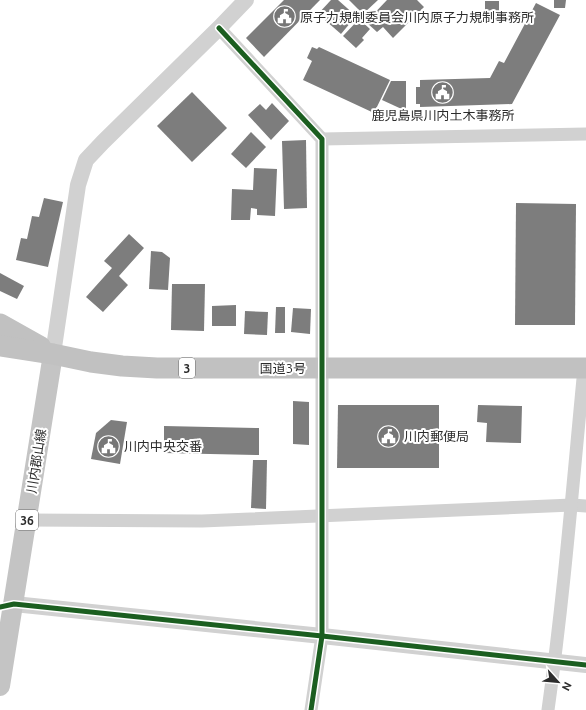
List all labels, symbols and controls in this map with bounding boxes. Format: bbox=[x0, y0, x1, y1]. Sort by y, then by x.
public building icon: 原子力規制委員会川内原子力規制事務所 bbox=[271, 4, 297, 30]
place label: 原子力規制委員会川内原子力規制事務所 bbox=[300, 10, 534, 24]
public building icon: 鹿児島県川内土木事務所 bbox=[430, 80, 456, 106]
place label: 鹿児島県川内土木事務所 bbox=[371, 108, 515, 122]
road number: 3 bbox=[179, 358, 195, 378]
street label: 国道3号 bbox=[260, 361, 306, 375]
public building icon: 川内郵便局 bbox=[375, 423, 401, 449]
street label: 川内郡山線 bbox=[24, 428, 48, 494]
place label: 川内郵便局 bbox=[404, 429, 469, 443]
public building icon: 川内中央交番 bbox=[95, 433, 121, 459]
place label: 川内中央交番 bbox=[124, 439, 202, 453]
road number: 36 bbox=[16, 510, 38, 530]
north arrow bbox=[538, 662, 578, 702]
text: N bbox=[560, 680, 574, 693]

